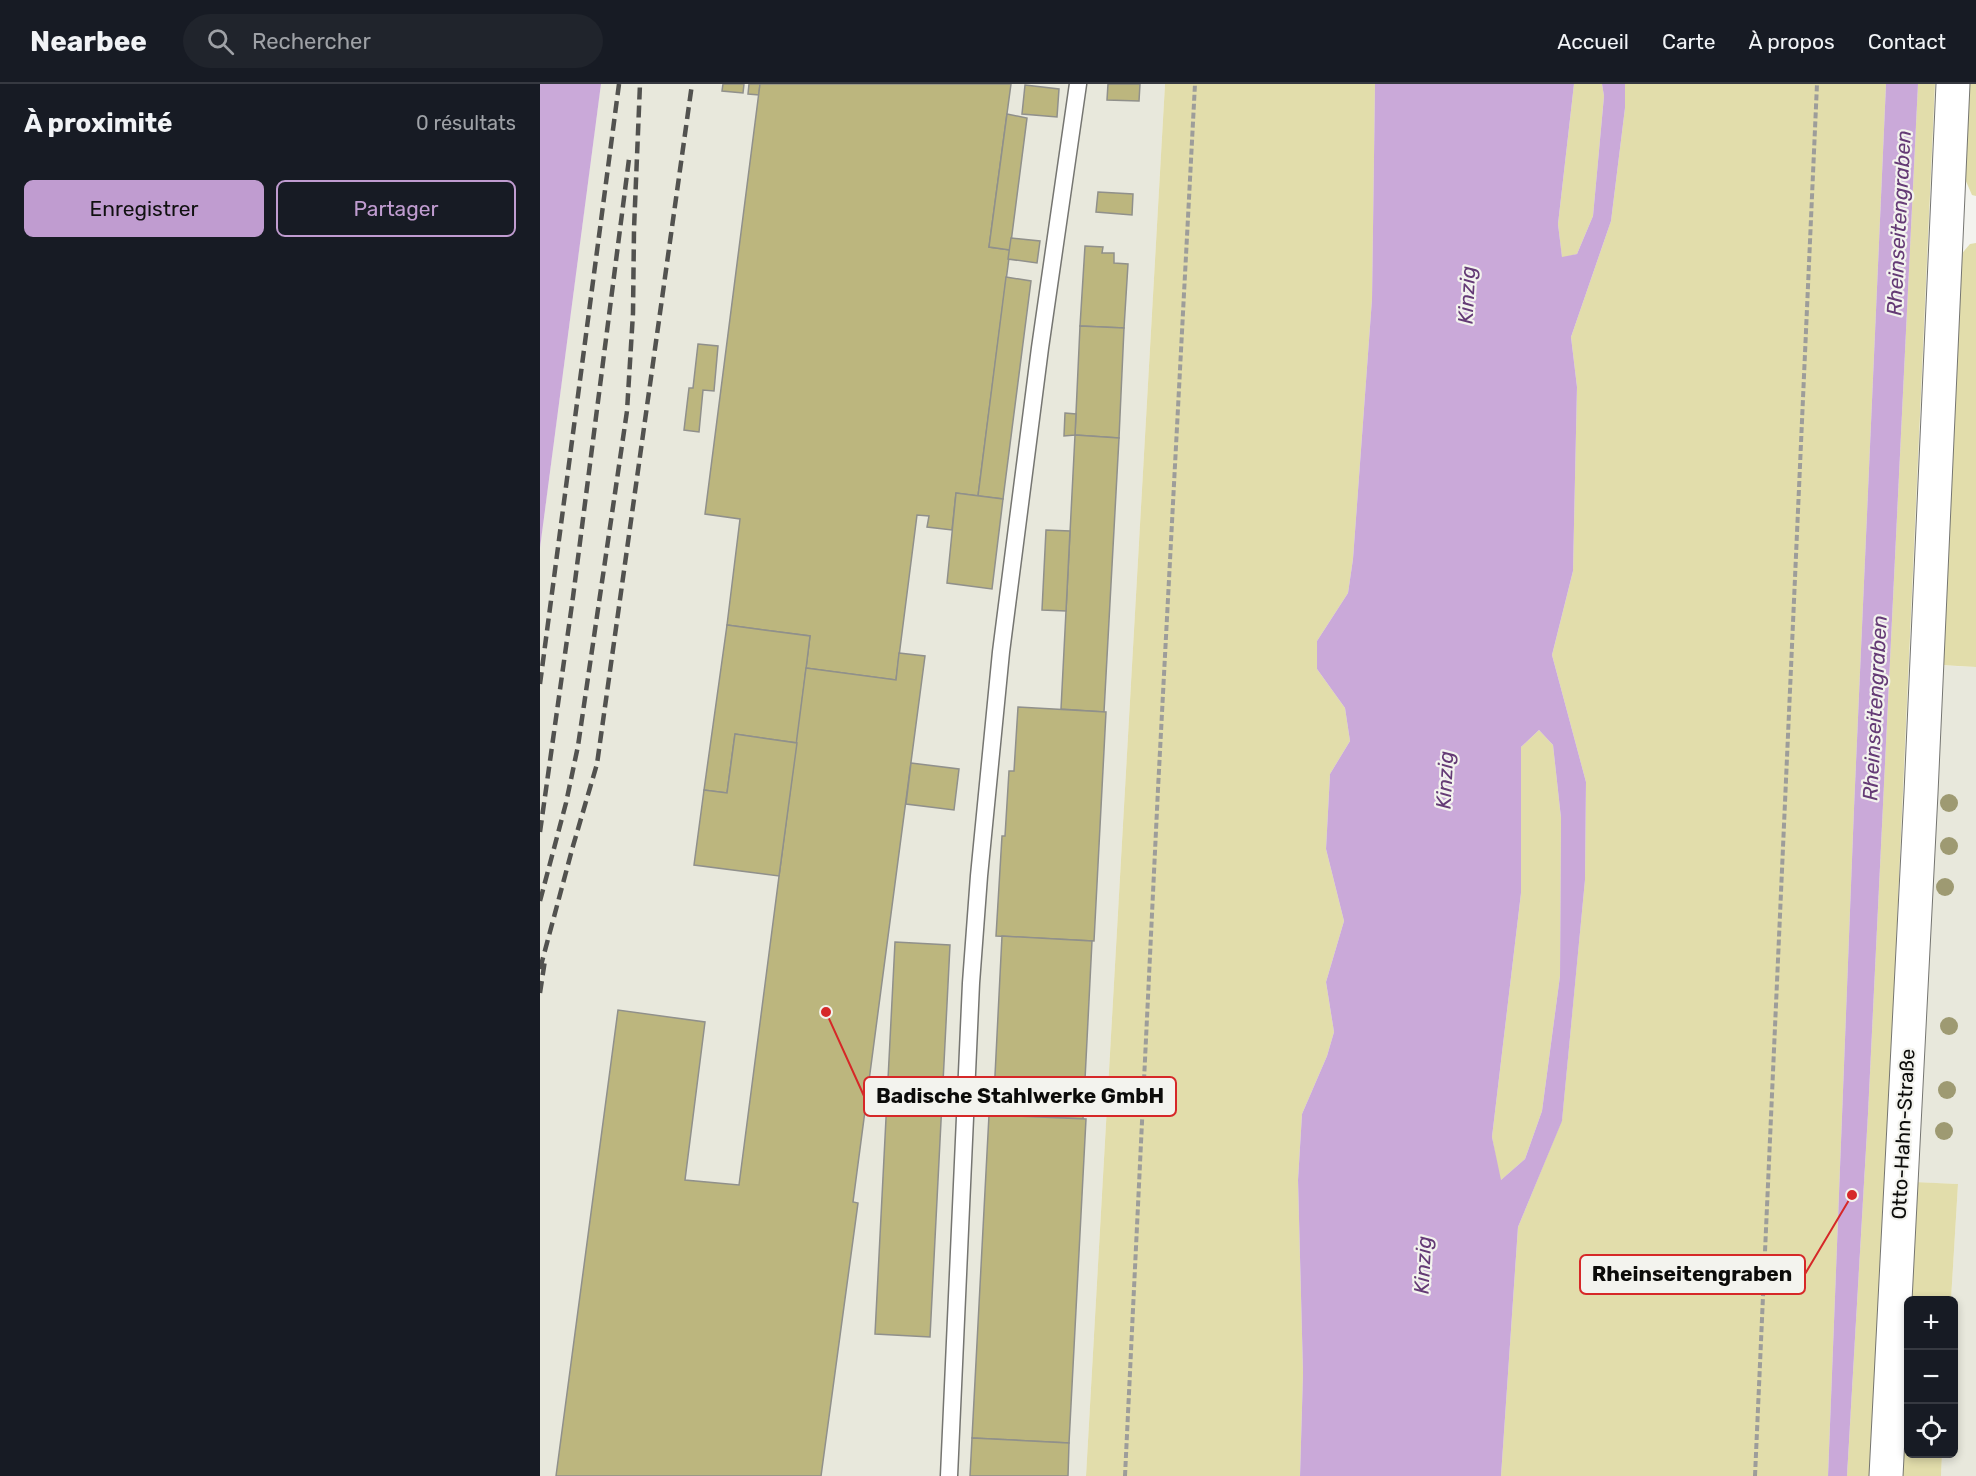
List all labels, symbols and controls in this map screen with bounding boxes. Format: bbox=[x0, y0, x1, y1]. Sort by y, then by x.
search box bbox=[183, 14, 603, 68]
text: Nearbee bbox=[30, 25, 147, 58]
icon: search bbox=[204, 25, 237, 58]
text: Rechercher bbox=[252, 28, 371, 55]
text: Accueil bbox=[1557, 29, 1629, 54]
text: Carte bbox=[1662, 29, 1715, 54]
text: À propos bbox=[1748, 29, 1835, 54]
text: Contact bbox=[1868, 29, 1946, 54]
text: À proximité bbox=[24, 108, 173, 139]
text: 0 résultats bbox=[416, 111, 516, 135]
water label: Rheinseitengraben bbox=[1881, 129, 1916, 316]
button: Enregistrer bbox=[24, 180, 264, 237]
button: Partager bbox=[276, 180, 516, 237]
water label: Kinzig bbox=[1452, 265, 1481, 325]
water label: Rheinseitengraben bbox=[1857, 614, 1892, 801]
water label: Kinzig bbox=[1430, 750, 1459, 810]
street label: Otto-Hahn-Straße bbox=[1887, 1048, 1919, 1220]
callout: Badische Stahlwerke GmbH bbox=[864, 1077, 1176, 1116]
text: Badische Stahlwerke GmbH bbox=[876, 1083, 1164, 1108]
water label: Kinzig bbox=[1408, 1235, 1437, 1295]
callout: Rheinseitengraben bbox=[1580, 1255, 1805, 1294]
text: Rheinseitengraben bbox=[1592, 1261, 1792, 1286]
map controls bbox=[1904, 1296, 1958, 1458]
button: + bbox=[1904, 1296, 1958, 1350]
button: − bbox=[1904, 1350, 1958, 1404]
button: locate bbox=[1904, 1404, 1958, 1458]

